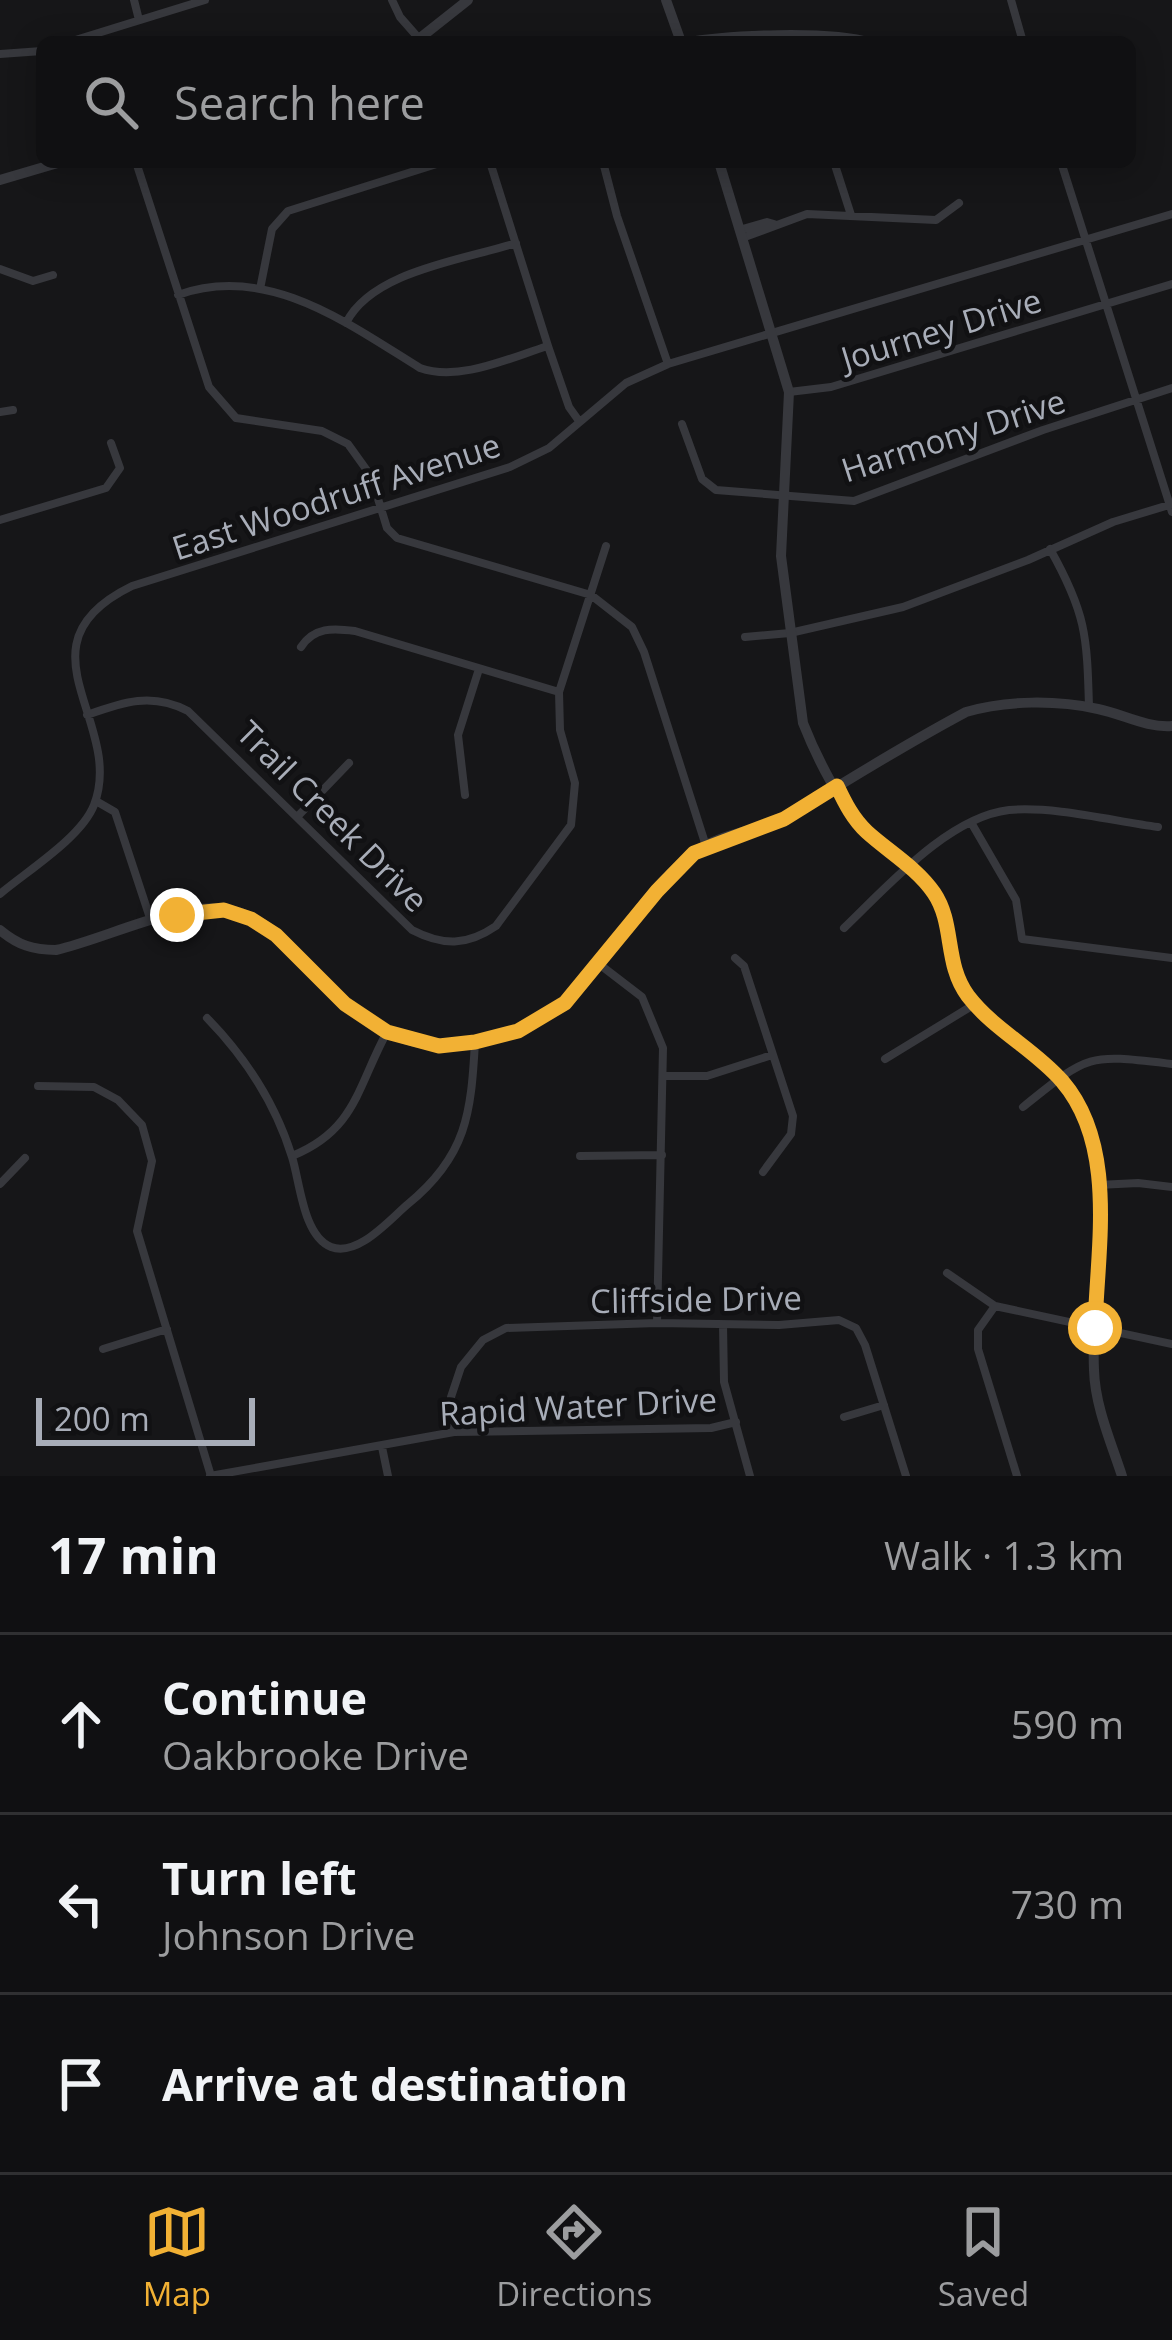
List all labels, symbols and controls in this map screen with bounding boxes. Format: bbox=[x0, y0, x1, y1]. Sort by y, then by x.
search box bbox=[36, 36, 1136, 168]
icon: search bbox=[78, 69, 144, 135]
text: Search here bbox=[174, 72, 425, 133]
street label: Journey Drive bbox=[833, 277, 1047, 382]
street label: Harmony Drive bbox=[835, 378, 1071, 492]
street label: East Woodruff Avenue bbox=[166, 422, 506, 570]
street label: Trail Creek Drive bbox=[228, 711, 438, 921]
route end bbox=[150, 888, 204, 942]
street label: Cliffside Drive bbox=[590, 1275, 802, 1323]
route start bbox=[1068, 1301, 1122, 1355]
street label: Rapid Water Drive bbox=[438, 1376, 718, 1436]
scale bar bbox=[36, 1392, 255, 1445]
text: 200 m bbox=[54, 1396, 150, 1441]
text: 17 min bbox=[48, 1519, 219, 1589]
text: Walk · 1.3 km bbox=[884, 1528, 1124, 1581]
text: Continue bbox=[162, 1667, 367, 1728]
icon: ahead bbox=[48, 1691, 114, 1757]
text: 590 m bbox=[1011, 1697, 1124, 1750]
text: Oakbrooke Drive bbox=[162, 1728, 469, 1781]
text: Turn left bbox=[162, 1847, 357, 1908]
icon: left bbox=[48, 1871, 114, 1937]
text: 730 m bbox=[1011, 1877, 1124, 1930]
text: Johnson Drive bbox=[162, 1908, 415, 1961]
icon: arrive bbox=[48, 2051, 114, 2117]
text: Arrive at destination bbox=[162, 2053, 628, 2114]
tab: Map bbox=[143, 2199, 211, 2316]
tab: Directions bbox=[496, 2199, 652, 2316]
tab: Saved bbox=[938, 2199, 1029, 2316]

